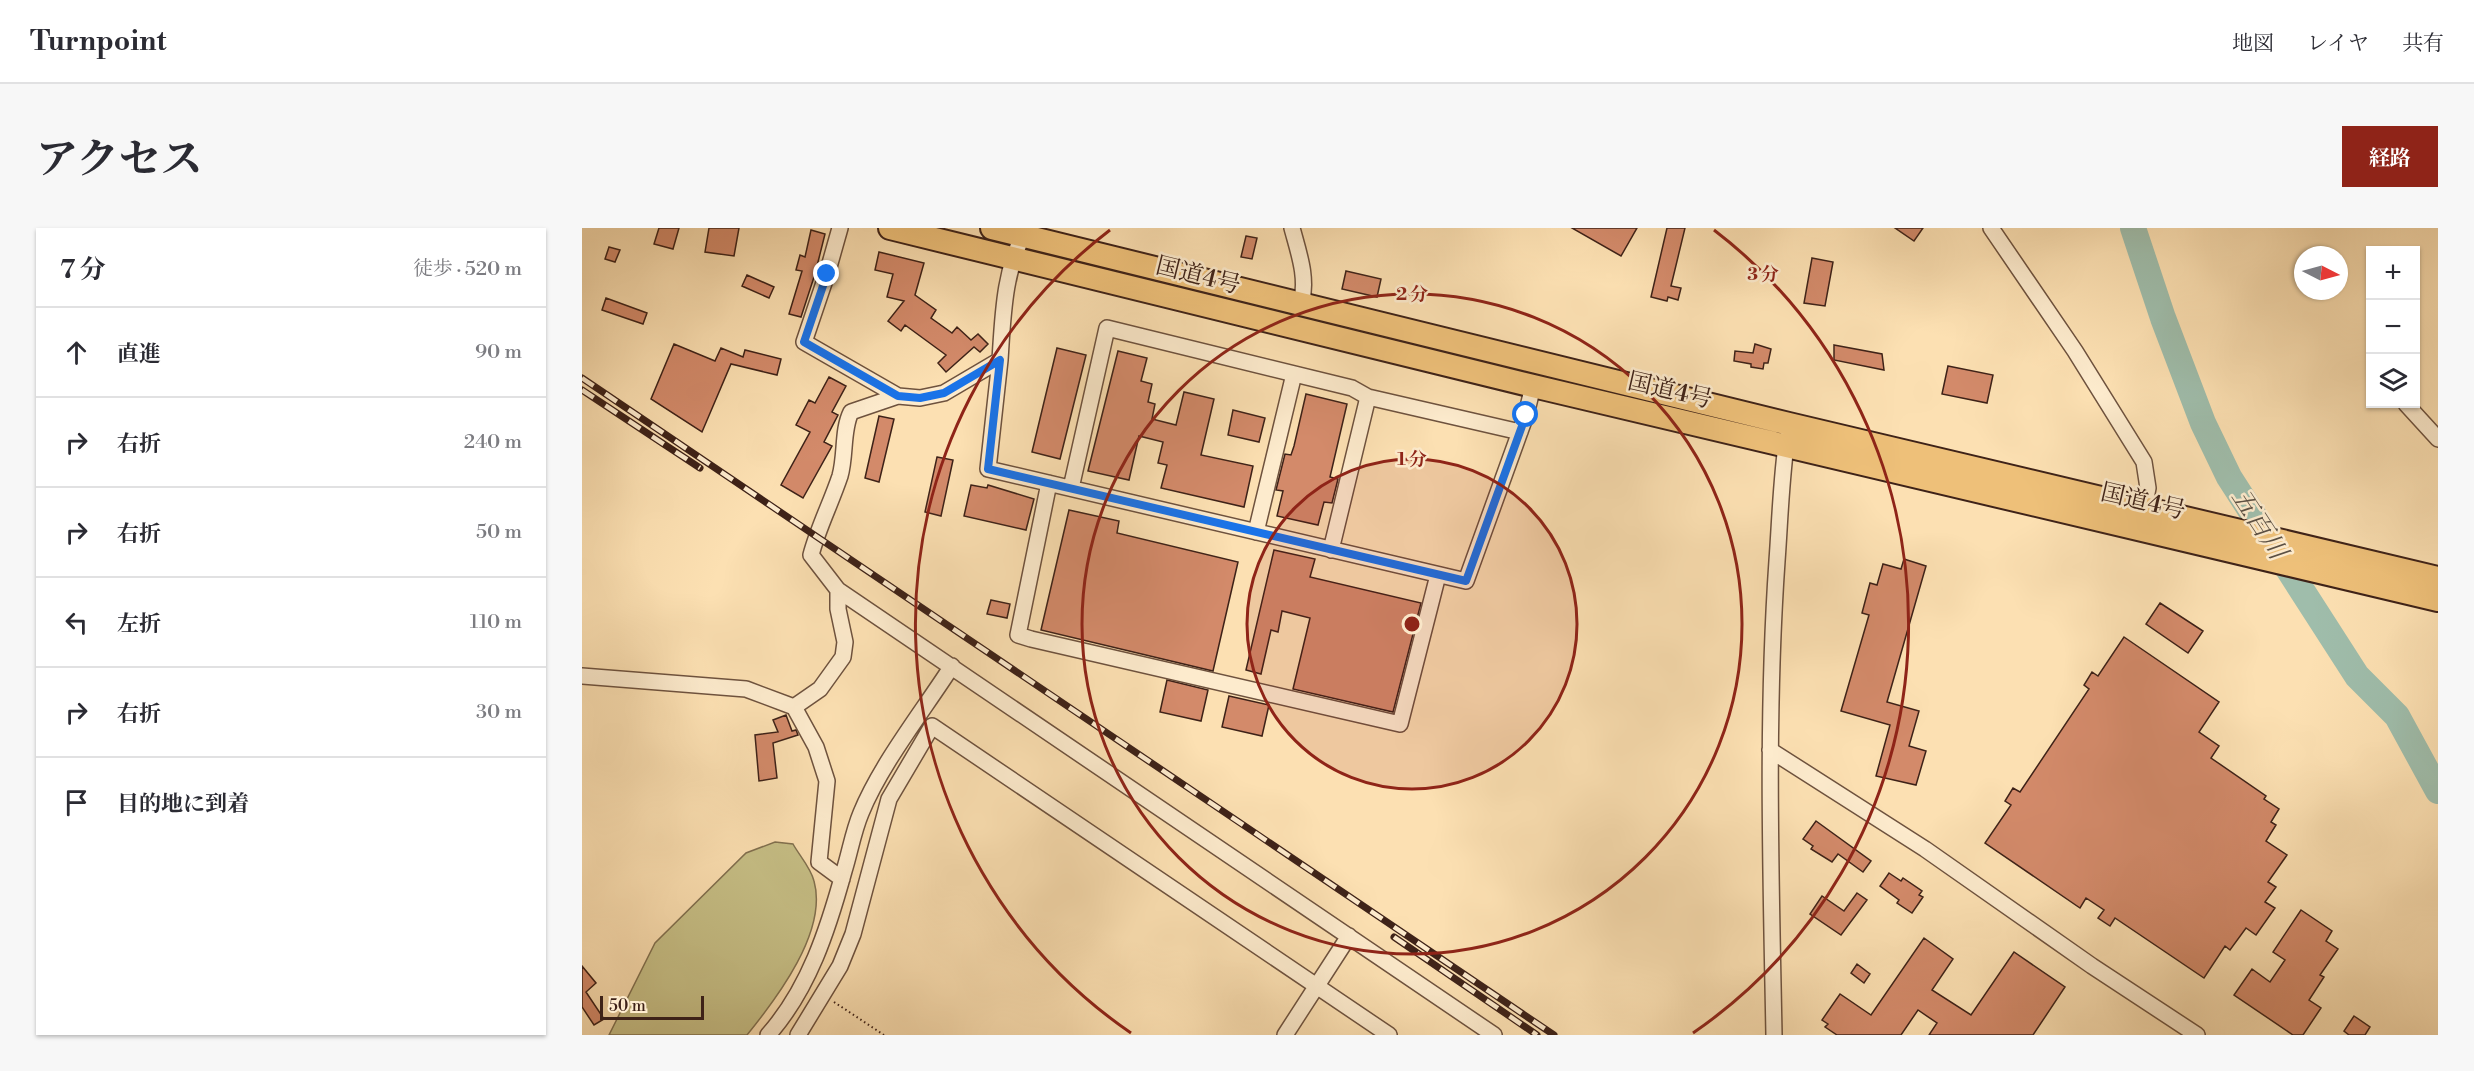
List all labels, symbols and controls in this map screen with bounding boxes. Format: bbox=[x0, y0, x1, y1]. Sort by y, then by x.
text: Turnpoint bbox=[30, 24, 166, 59]
text: 地図 bbox=[2232, 31, 2274, 57]
text: レイヤ bbox=[2307, 31, 2369, 57]
text: 共有 bbox=[2402, 31, 2444, 57]
button: 経路 bbox=[2342, 126, 2438, 187]
text: アクセス bbox=[36, 134, 203, 187]
north arrow bbox=[2294, 246, 2348, 300]
map controls bbox=[2366, 246, 2420, 408]
button: + bbox=[2366, 246, 2420, 300]
street label: 国道4号 bbox=[1153, 251, 1243, 301]
text: 7 分 bbox=[60, 254, 106, 286]
text: 徒歩 · 520 m bbox=[413, 257, 522, 282]
route end bbox=[813, 260, 839, 286]
text: 3 分 bbox=[1747, 263, 1779, 286]
text: 2 分 bbox=[1396, 283, 1428, 306]
button: − bbox=[2366, 300, 2420, 354]
icon: ahead bbox=[60, 336, 93, 369]
text: 90 m bbox=[475, 340, 522, 365]
text: 直進 bbox=[117, 341, 161, 368]
button: layers bbox=[2366, 354, 2420, 408]
street label: 国道4号 bbox=[1625, 367, 1715, 415]
route start bbox=[1512, 401, 1538, 427]
icon: right bbox=[60, 426, 93, 459]
text: 240 m bbox=[464, 430, 522, 455]
text: 右折 bbox=[117, 431, 161, 458]
text: 1 分 bbox=[1397, 448, 1427, 471]
street label: 国道4号 bbox=[2098, 478, 2188, 526]
water label: 五百川 bbox=[2224, 483, 2295, 568]
icon: right bbox=[60, 516, 93, 549]
text: 50 m bbox=[476, 520, 522, 545]
text: 右折 bbox=[117, 521, 161, 548]
icon: left bbox=[60, 606, 93, 639]
text: 110 m bbox=[470, 610, 522, 635]
text: 左折 bbox=[117, 611, 161, 638]
centre of rings bbox=[1402, 614, 1422, 634]
icon: right bbox=[60, 696, 93, 729]
text: 30 m bbox=[476, 700, 522, 725]
text: 右折 bbox=[117, 701, 161, 728]
icon: arrive bbox=[60, 786, 93, 819]
text: 目的地に到着 bbox=[117, 791, 249, 818]
scale bar bbox=[600, 993, 704, 1020]
text: 50 m bbox=[609, 996, 646, 1016]

